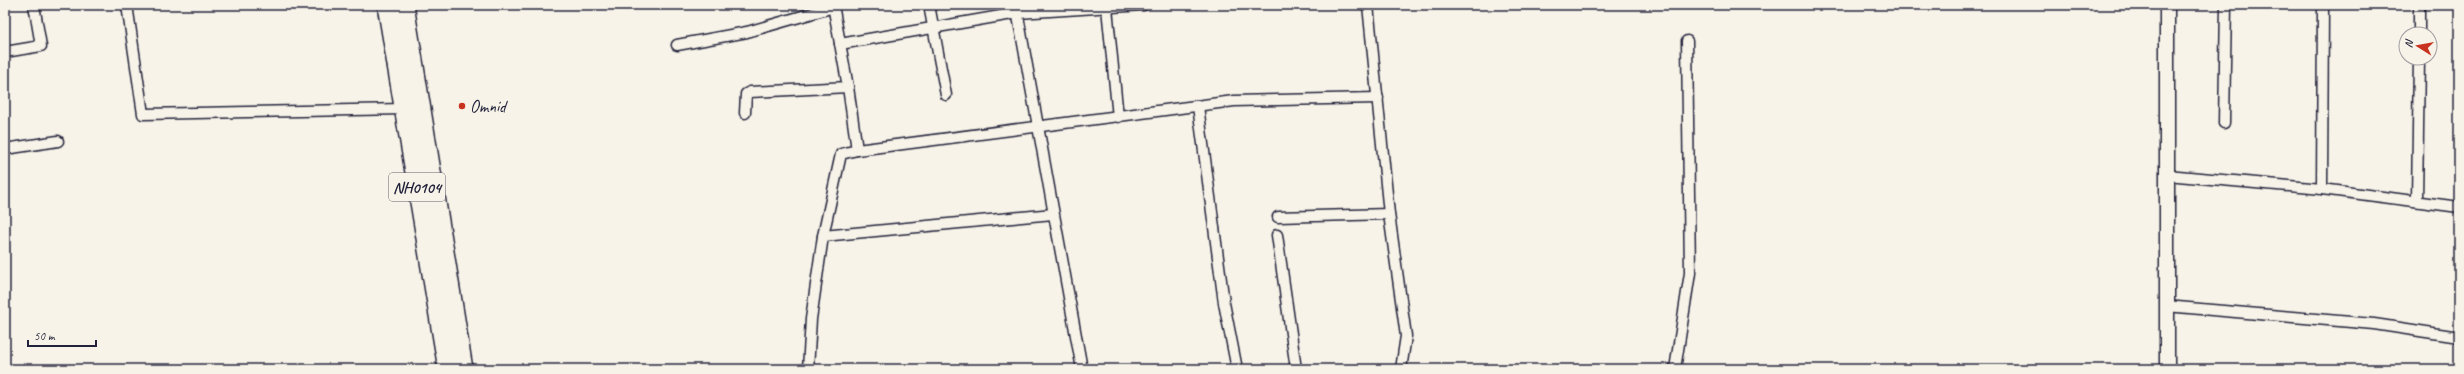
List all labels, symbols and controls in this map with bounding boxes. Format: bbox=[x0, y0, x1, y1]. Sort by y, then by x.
north arrow bbox=[2398, 26, 2438, 66]
text: N bbox=[2401, 37, 2416, 49]
place label: Omnid bbox=[470, 96, 508, 117]
marker: Omnid bbox=[457, 101, 467, 111]
road number: NH0104 bbox=[389, 173, 445, 201]
scale bar bbox=[28, 322, 96, 348]
text: 50 m bbox=[34, 328, 56, 344]

